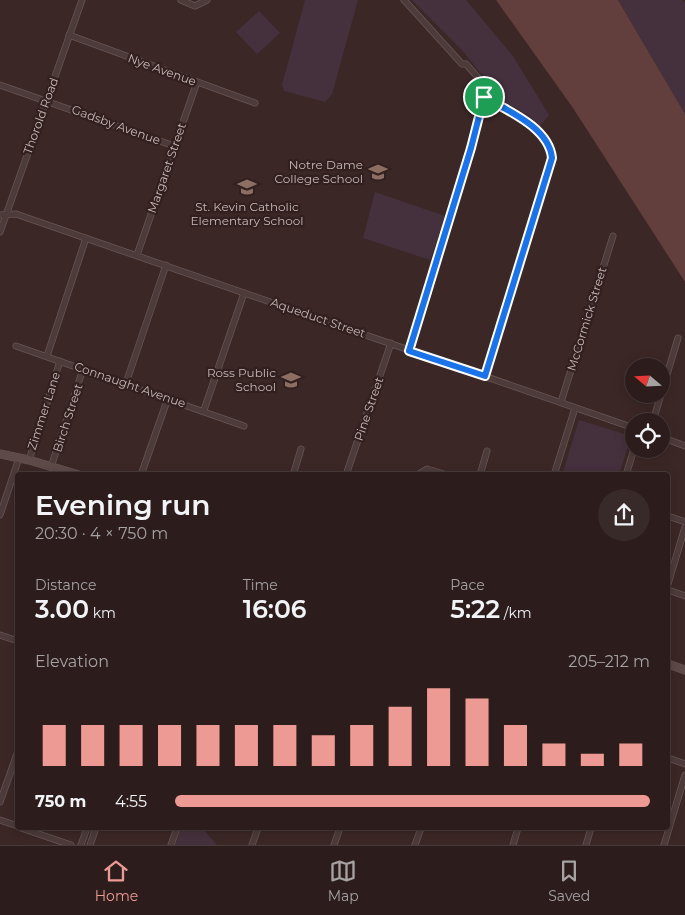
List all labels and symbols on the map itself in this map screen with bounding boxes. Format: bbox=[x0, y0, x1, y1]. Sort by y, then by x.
street label: Nye Avenue bbox=[126, 50, 198, 89]
street label: Thorold Road bbox=[20, 75, 61, 156]
pin bbox=[463, 76, 505, 118]
street label: Gadsby Avenue bbox=[70, 102, 163, 148]
street label: Margaret Street bbox=[144, 121, 189, 215]
place label: Notre Dame College School bbox=[274, 157, 363, 186]
school or university icon: Notre Dame College School bbox=[367, 161, 389, 183]
school or university icon: St. Kevin Catholic Elementary School bbox=[236, 176, 258, 198]
place label: St. Kevin Catholic Elementary School bbox=[190, 199, 304, 228]
street label: McCormick Street bbox=[564, 265, 610, 373]
street label: Aqueduct Street bbox=[269, 294, 368, 341]
street label: Connaught Avenue bbox=[73, 358, 188, 411]
north arrow bbox=[625, 358, 670, 402]
place label: Ross Public School bbox=[207, 365, 276, 394]
school or university icon: Ross Public School bbox=[280, 369, 302, 391]
street label: Zimmer Lane bbox=[24, 370, 63, 452]
street label: Pine Street bbox=[351, 375, 387, 443]
street label: Birch Street bbox=[49, 382, 86, 454]

